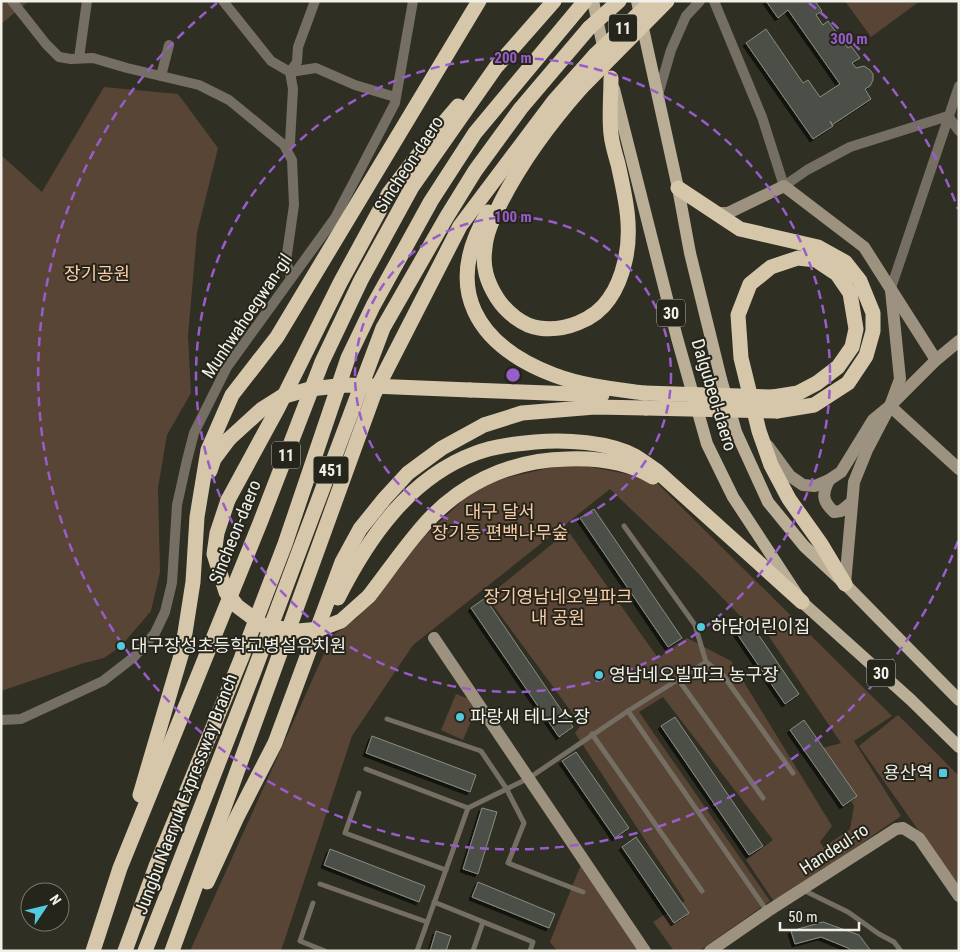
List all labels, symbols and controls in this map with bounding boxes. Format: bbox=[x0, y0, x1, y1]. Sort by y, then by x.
road number: 11 bbox=[609, 14, 637, 42]
text: 300 m bbox=[830, 30, 868, 48]
text: 200 m bbox=[494, 49, 532, 67]
street label: Sincheon-daero bbox=[370, 112, 447, 216]
text: 100 m bbox=[494, 208, 532, 226]
street label: Munhwahoegwan-gil bbox=[197, 249, 296, 382]
park label: 장기공원 bbox=[64, 263, 130, 284]
road number: 30 bbox=[657, 300, 685, 326]
street label: Dalgubeol-daero bbox=[687, 336, 741, 453]
centre of rings bbox=[504, 366, 522, 384]
road number: 11 bbox=[272, 442, 300, 468]
road number: 451 bbox=[314, 456, 348, 484]
street label: Sincheon-daero bbox=[204, 477, 265, 587]
park label: 대구 달서 장기동 편백나무숲 bbox=[432, 501, 568, 543]
park label: 장기영남네오빌파크 내 공원 bbox=[483, 586, 633, 628]
place label: 하담어린이집 bbox=[711, 616, 810, 637]
marker: 하담어린이집 bbox=[695, 621, 707, 633]
place label: 대구장성초등학교병설유치원 bbox=[131, 635, 346, 656]
marker: 대구장성초등학교병설유치원 bbox=[115, 640, 127, 652]
road number: 30 bbox=[867, 660, 895, 686]
place label: 영남네오빌파크 농구장 bbox=[609, 664, 779, 685]
marker: 영남네오빌파크 농구장 bbox=[593, 669, 605, 681]
street label: Jungbu Naeryuk Expressway Branch bbox=[130, 671, 241, 917]
place label: 파랑새 테니스장 bbox=[470, 706, 590, 727]
marker: 파랑새 테니스장 bbox=[454, 711, 466, 723]
place label: 용산역 bbox=[883, 762, 933, 783]
marker: 용산역 bbox=[937, 767, 949, 779]
street label: Handeul-ro bbox=[796, 819, 872, 878]
north arrow bbox=[20, 882, 70, 932]
text: N bbox=[47, 891, 65, 908]
scale bar bbox=[780, 900, 859, 932]
text: 50 m bbox=[788, 908, 818, 926]

